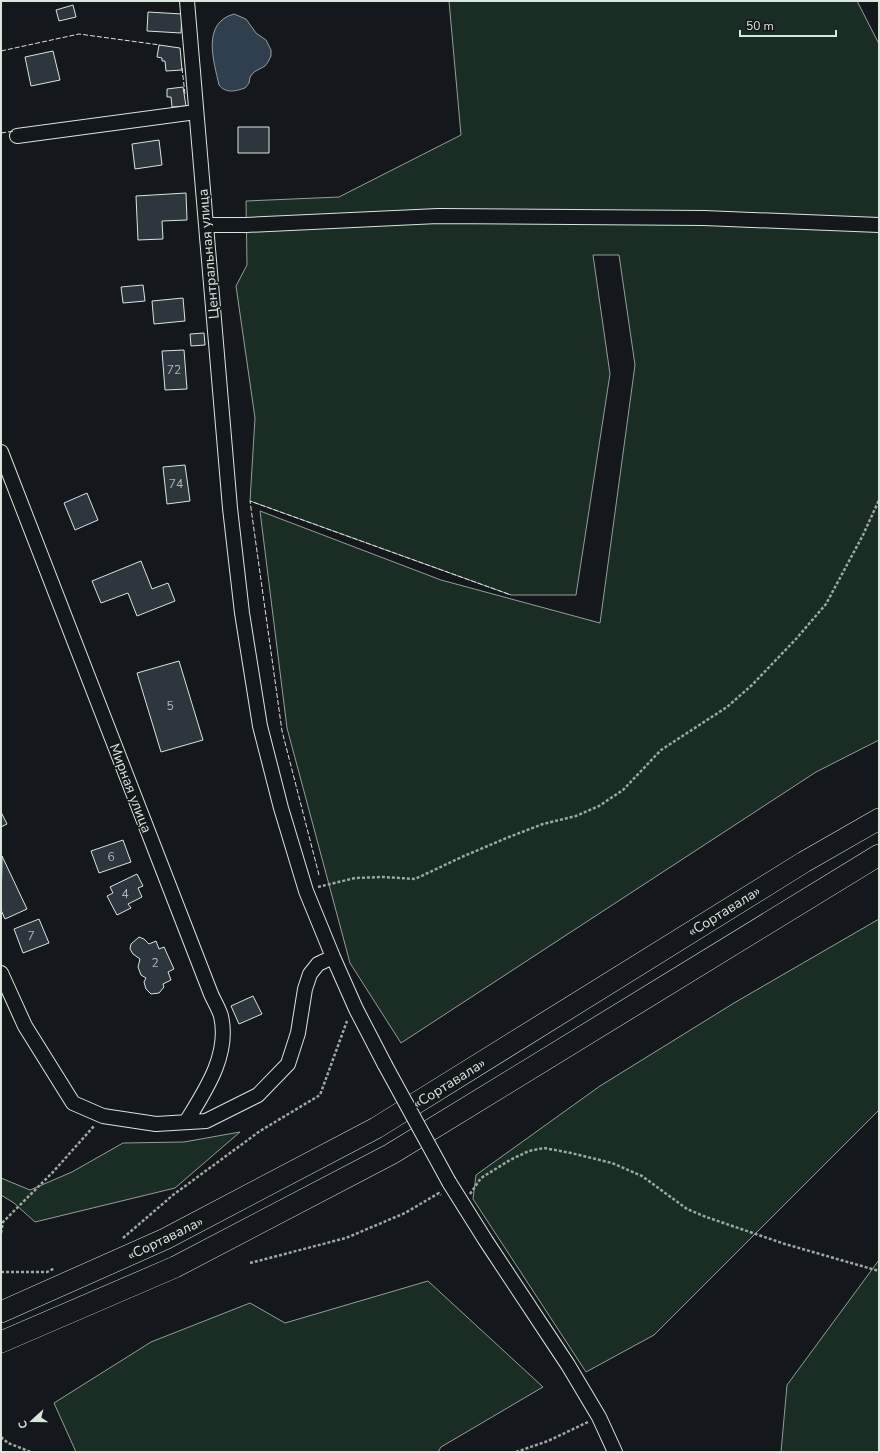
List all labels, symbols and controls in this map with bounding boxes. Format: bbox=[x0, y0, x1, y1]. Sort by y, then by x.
scale bar bbox=[740, 12, 836, 38]
text: 50 m bbox=[746, 18, 774, 34]
street label: Центральная улица bbox=[193, 188, 224, 320]
house number: 72 bbox=[167, 362, 181, 378]
house number: 74 bbox=[169, 476, 183, 492]
house number: 5 bbox=[166, 698, 174, 714]
street label: Мирная улица bbox=[105, 741, 156, 836]
house number: 6 bbox=[107, 849, 115, 865]
street label: «Сортавала» bbox=[684, 882, 764, 941]
house number: 4 bbox=[121, 886, 129, 902]
house number: 7 bbox=[27, 928, 35, 944]
house number: 2 bbox=[151, 955, 159, 971]
street label: «Сортавала» bbox=[409, 1054, 489, 1113]
street label: «Сортавала» bbox=[124, 1212, 206, 1265]
north arrow bbox=[12, 1401, 52, 1441]
text: С bbox=[15, 1418, 31, 1431]

